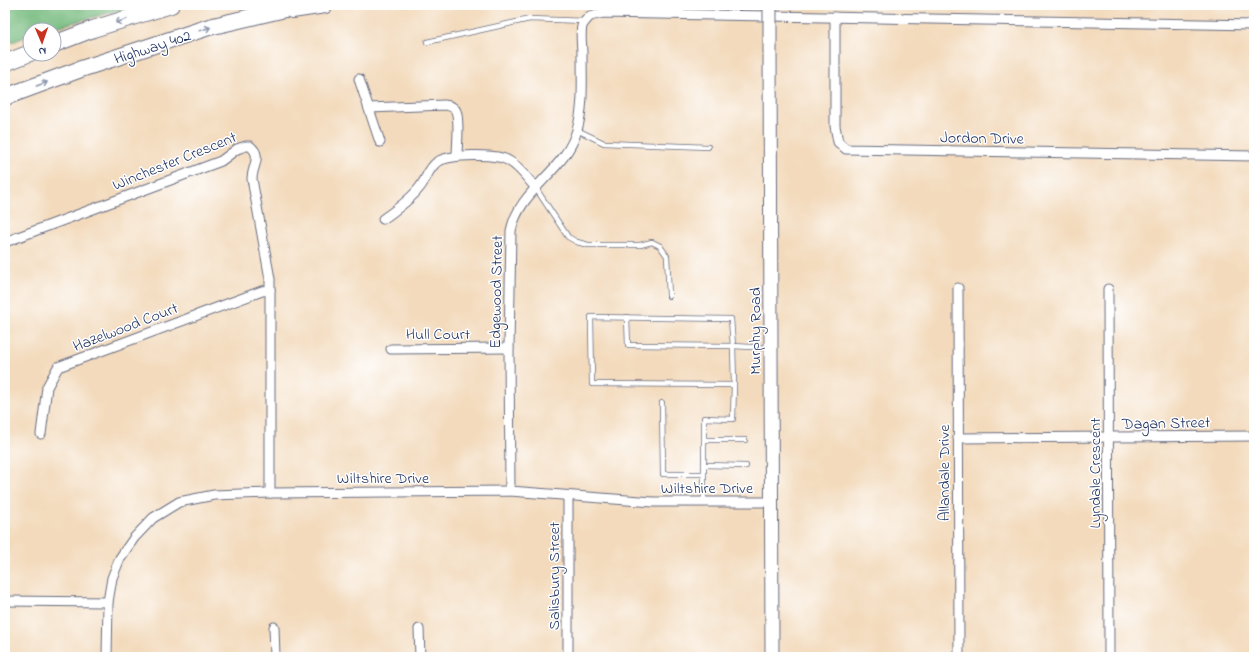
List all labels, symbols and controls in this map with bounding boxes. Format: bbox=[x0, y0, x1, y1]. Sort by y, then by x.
one-way arrow bbox=[114, 18, 127, 25]
north arrow bbox=[22, 22, 62, 62]
street label: Highway 402 bbox=[111, 24, 194, 72]
one-way arrow bbox=[198, 25, 211, 32]
text: N bbox=[38, 43, 46, 59]
one-way arrow bbox=[35, 79, 47, 87]
street label: Winchester Crescent bbox=[109, 126, 241, 198]
street label: Jordon Drive bbox=[940, 126, 1025, 152]
street label: Edgewood Street bbox=[484, 235, 510, 349]
street label: Murphy Road bbox=[744, 287, 768, 375]
street label: Hazelwood Court bbox=[70, 297, 182, 359]
street label: Hull Court bbox=[406, 323, 471, 347]
street label: Dagan Street bbox=[1121, 411, 1211, 437]
street label: Lyndale Crescent bbox=[1084, 417, 1108, 528]
street label: Allandale Drive bbox=[933, 424, 957, 521]
street label: Wiltshire Drive bbox=[337, 467, 430, 491]
street label: Wiltshire Drive bbox=[661, 477, 754, 501]
street label: Salisbury Street bbox=[543, 521, 567, 630]

